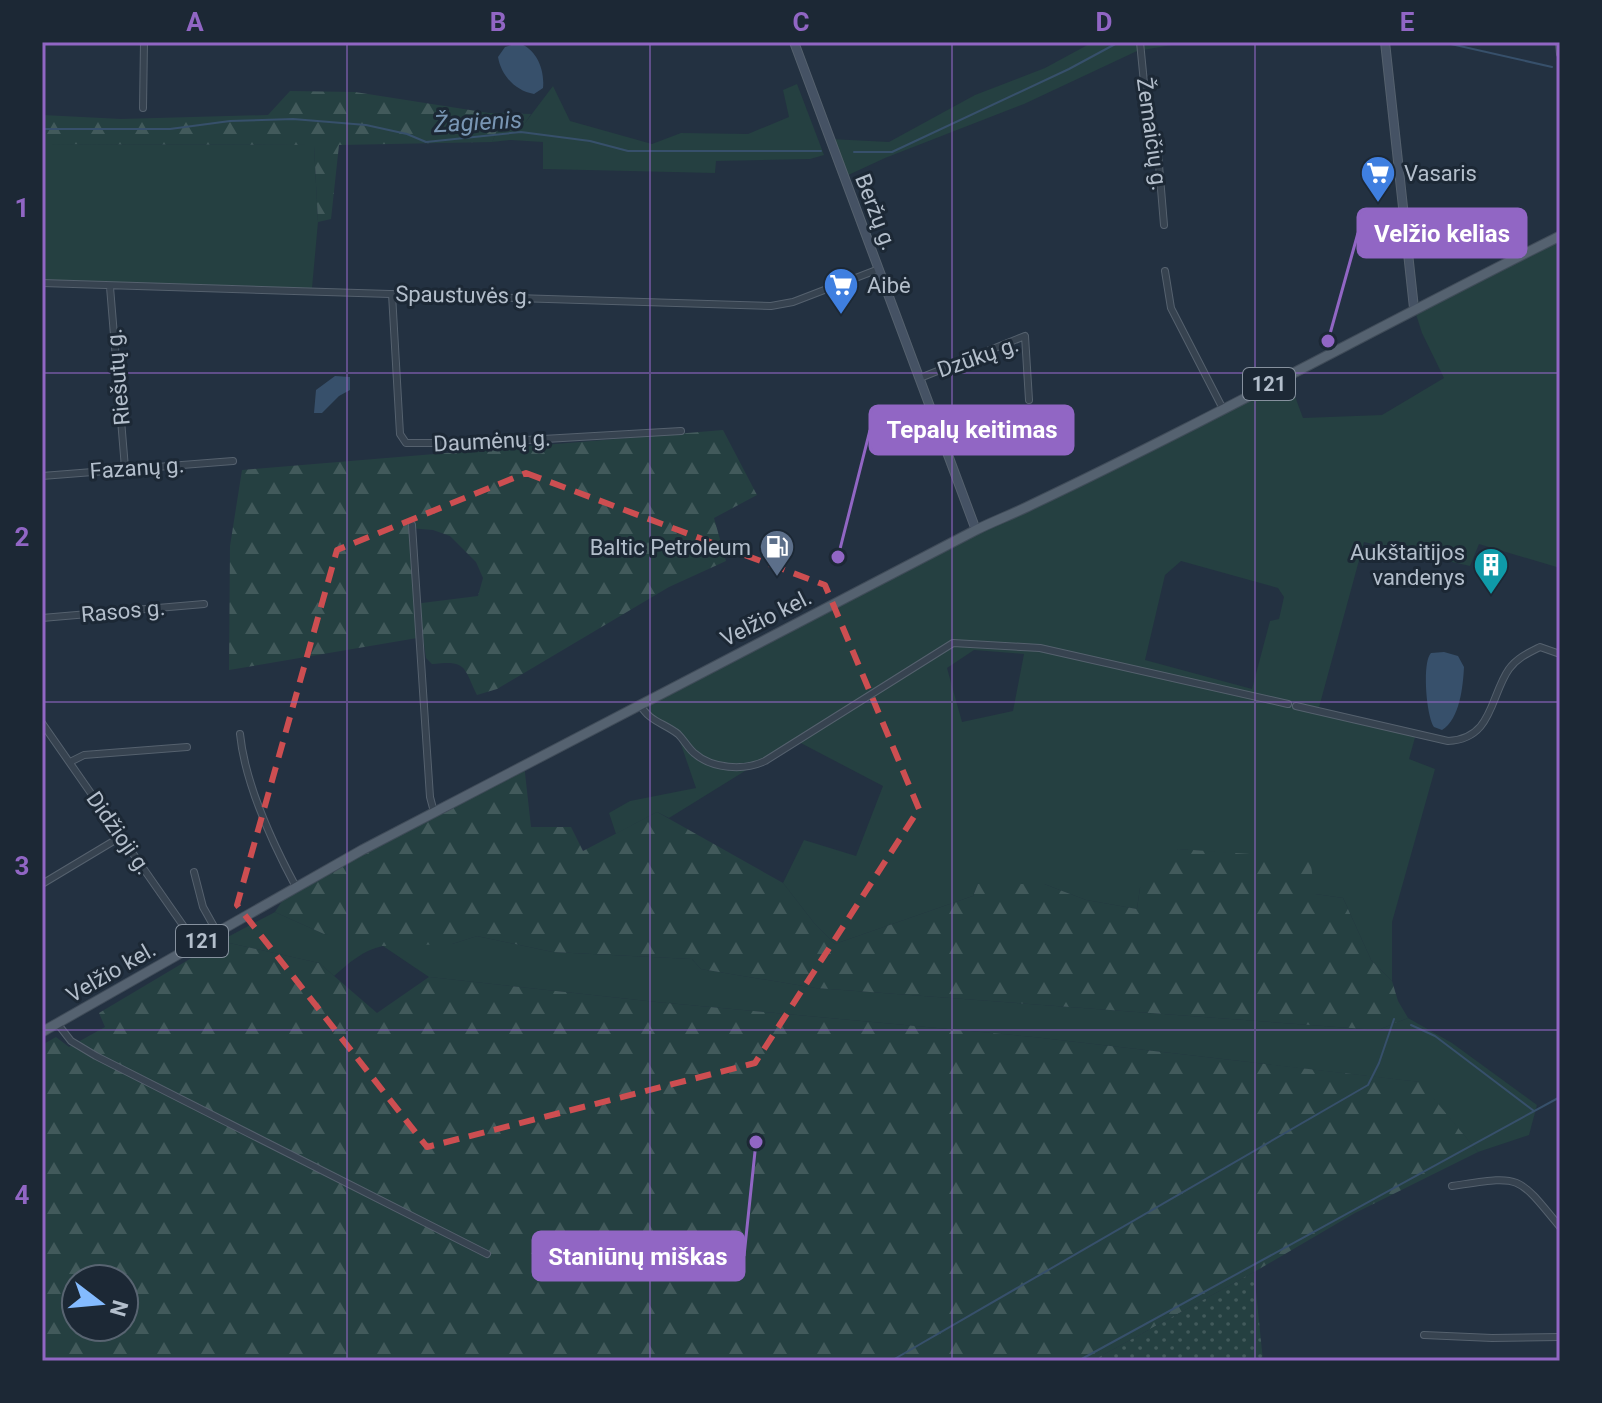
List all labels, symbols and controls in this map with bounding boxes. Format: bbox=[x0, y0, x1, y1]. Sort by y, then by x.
text: A bbox=[186, 7, 204, 37]
text: B bbox=[490, 7, 506, 37]
text: C bbox=[792, 7, 810, 37]
text: D bbox=[1096, 7, 1112, 37]
text: E bbox=[1400, 7, 1415, 37]
street label: Žemaičių g. bbox=[1132, 76, 1172, 192]
water label: Žagienis bbox=[432, 106, 523, 138]
supermarket icon: Vasaris bbox=[1359, 154, 1397, 204]
place label: Vasaris bbox=[1404, 161, 1477, 186]
street label: Beržų g. bbox=[850, 170, 902, 254]
text: 1 bbox=[15, 193, 29, 223]
callout: Velžio kelias bbox=[1358, 209, 1526, 257]
text: Velžio kelias bbox=[1374, 220, 1510, 248]
supermarket icon: Aibė bbox=[822, 266, 860, 316]
place label: Aibė bbox=[867, 273, 911, 298]
street label: Spaustuvės g. bbox=[395, 281, 533, 309]
street label: Riešutų g. bbox=[101, 328, 135, 426]
street label: Dzūkų g. bbox=[934, 331, 1022, 383]
road number: 121 bbox=[1243, 368, 1295, 400]
callout: Tepalų keitimas bbox=[870, 406, 1073, 454]
text: Tepalų keitimas bbox=[886, 416, 1058, 444]
street label: Daumėnų g. bbox=[433, 425, 551, 457]
street label: Fazanų g. bbox=[89, 452, 185, 484]
text: 2 bbox=[15, 522, 29, 552]
fuel station icon: Baltic Petroleum bbox=[758, 528, 796, 578]
place label: Baltic Petroleum bbox=[590, 535, 751, 560]
place label: Aukštaitijos vandenys bbox=[1350, 540, 1465, 590]
building icon: Aukštaitijos vandenys bbox=[1472, 546, 1510, 596]
street label: Velžio kel. bbox=[716, 584, 816, 652]
street label: Rasos g. bbox=[80, 595, 166, 627]
street label: Didžioji g. bbox=[81, 787, 157, 879]
text: 3 bbox=[15, 851, 29, 881]
road number: 121 bbox=[176, 925, 228, 957]
street label: Velžio kel. bbox=[62, 937, 160, 1007]
text: 4 bbox=[15, 1180, 30, 1210]
callout: Staniūnų miškas bbox=[533, 1232, 744, 1280]
text: Staniūnų miškas bbox=[548, 1243, 728, 1271]
north arrow bbox=[60, 1263, 140, 1343]
text: N bbox=[105, 1297, 133, 1319]

